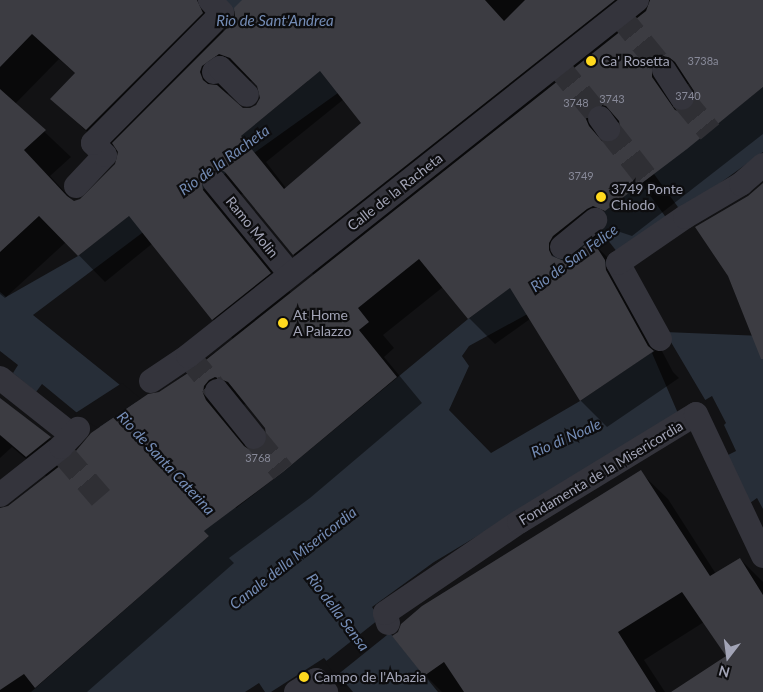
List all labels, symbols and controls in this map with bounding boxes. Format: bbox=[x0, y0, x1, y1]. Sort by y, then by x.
water label: Rio de Sant'Andrea bbox=[216, 12, 334, 30]
place label: Ca' Rosetta bbox=[601, 53, 670, 69]
house number: 3738a bbox=[688, 54, 718, 68]
marker: Ca' Rosetta bbox=[585, 55, 597, 67]
house number: 3740 bbox=[675, 89, 701, 103]
house number: 3743 bbox=[599, 92, 625, 106]
house number: 3748 bbox=[563, 96, 589, 110]
water label: Rio de la Racheta bbox=[175, 121, 273, 199]
street label: Calle de la Racheta bbox=[344, 150, 446, 234]
house number: 3749 bbox=[568, 169, 594, 183]
place label: 3749 Ponte Chiodo bbox=[611, 181, 683, 213]
marker: 3749 Ponte Chiodo bbox=[595, 191, 607, 203]
street label: Ramo Molin bbox=[222, 193, 282, 261]
water label: Rio de San Felice bbox=[527, 220, 621, 296]
place label: At Home A Palazzo bbox=[293, 307, 352, 340]
marker: At Home A Palazzo bbox=[277, 317, 289, 329]
water label: Rio de Santa Caterina bbox=[113, 408, 219, 518]
water label: Rio di Noale bbox=[528, 415, 604, 461]
street label: Fondamenta de la Misericordia bbox=[516, 417, 686, 529]
house number: 3768 bbox=[245, 451, 271, 465]
water label: Canale della Misericordia bbox=[226, 503, 360, 613]
water label: Rio della Sensa bbox=[303, 570, 373, 654]
north arrow bbox=[703, 632, 753, 682]
text: N bbox=[717, 662, 731, 682]
place label: Campo de l'Abazia bbox=[314, 669, 426, 685]
marker: Campo de l'Abazia bbox=[298, 671, 310, 683]

